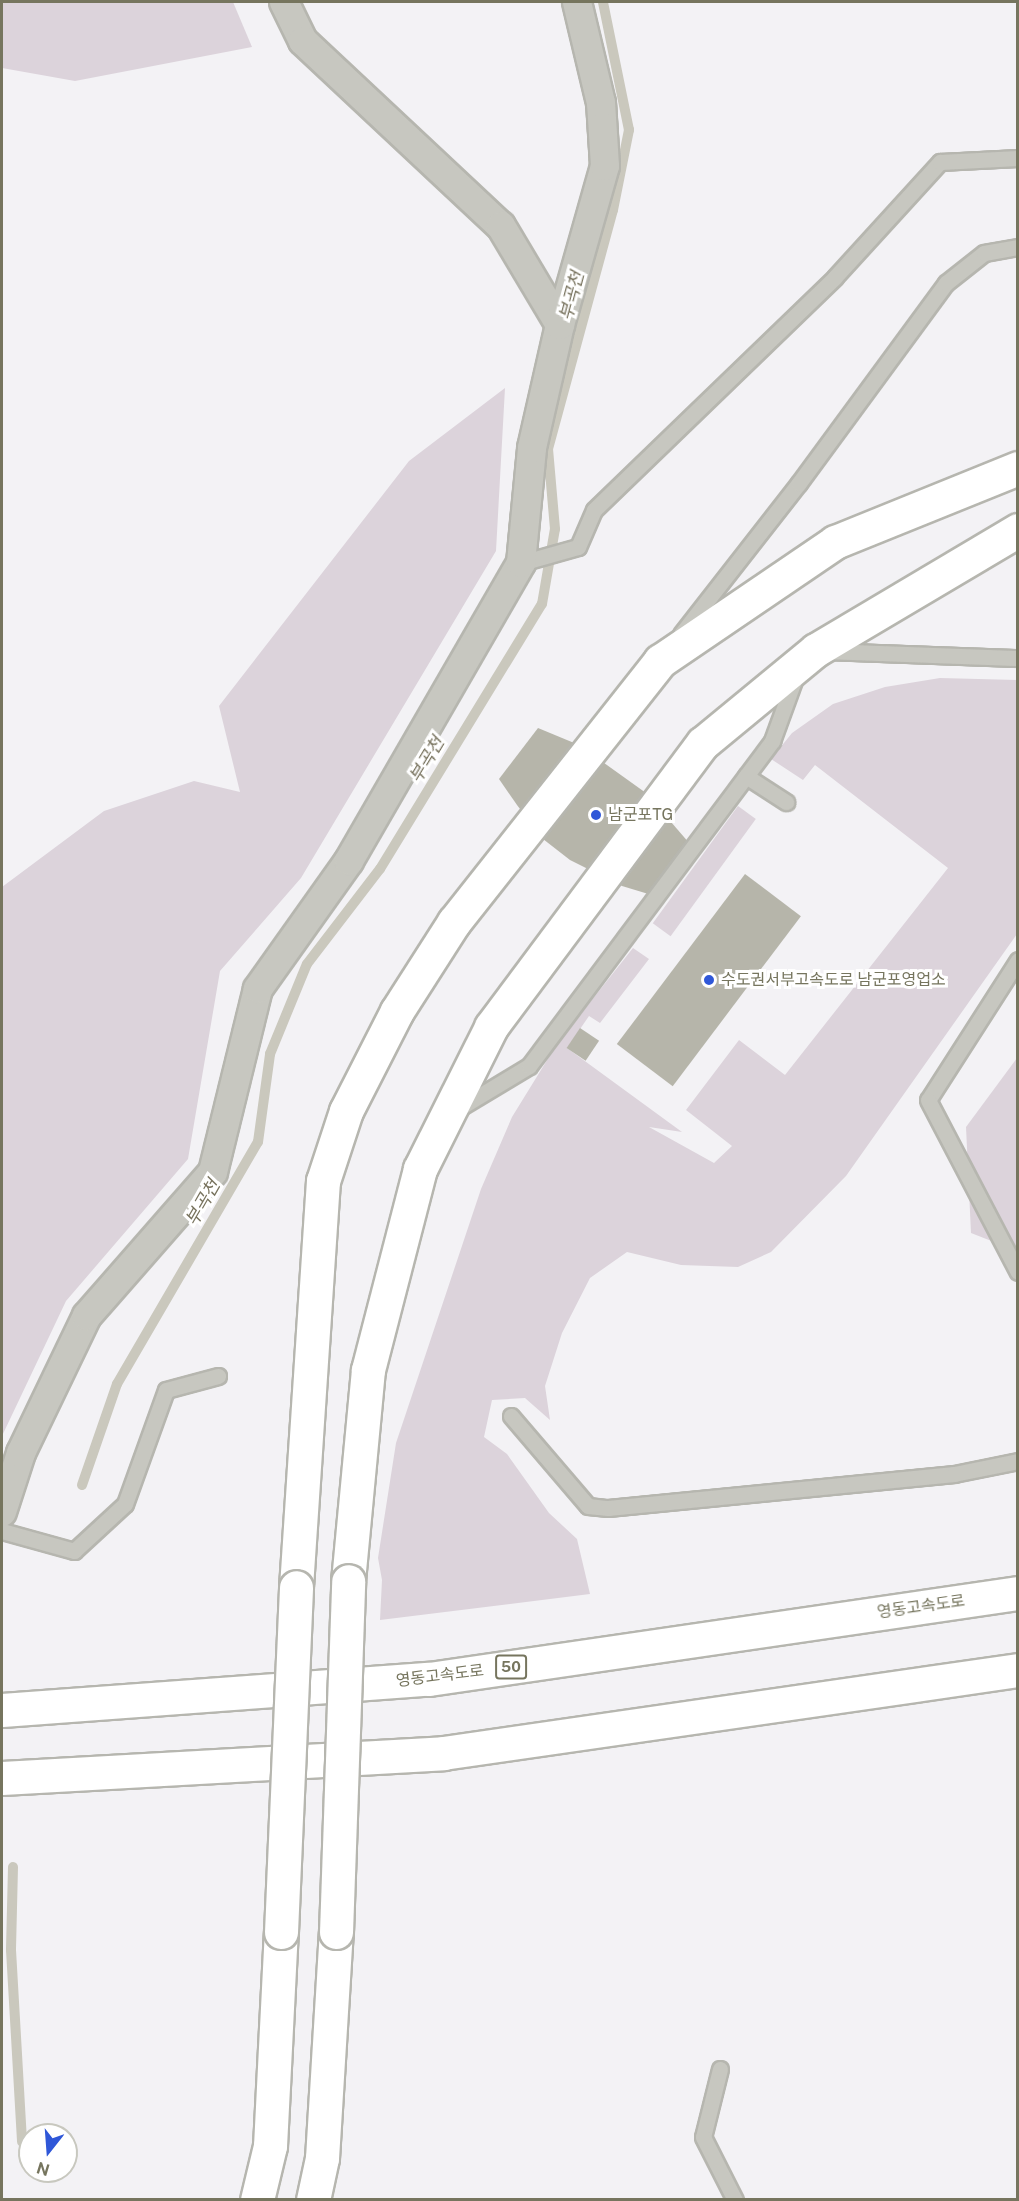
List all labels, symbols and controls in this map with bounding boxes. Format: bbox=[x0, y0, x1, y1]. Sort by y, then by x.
water label: 부곡천 bbox=[555, 269, 589, 323]
water label: 부곡천 bbox=[405, 733, 449, 787]
place label: 남군포TG bbox=[608, 805, 673, 825]
marker: 남군포TG bbox=[589, 808, 603, 822]
place label: 수도권서부고속도로 남군포영업소 bbox=[721, 970, 946, 990]
marker: 수도권서부고속도로 남군포영업소 bbox=[702, 973, 716, 987]
water label: 부곡천 bbox=[181, 1176, 225, 1230]
street label: 영동고속도로 bbox=[876, 1591, 966, 1623]
road number: 50 bbox=[494, 1655, 528, 1679]
street label: 영동고속도로 bbox=[395, 1661, 485, 1691]
north arrow bbox=[18, 2123, 78, 2183]
text: N bbox=[34, 2158, 52, 2180]

